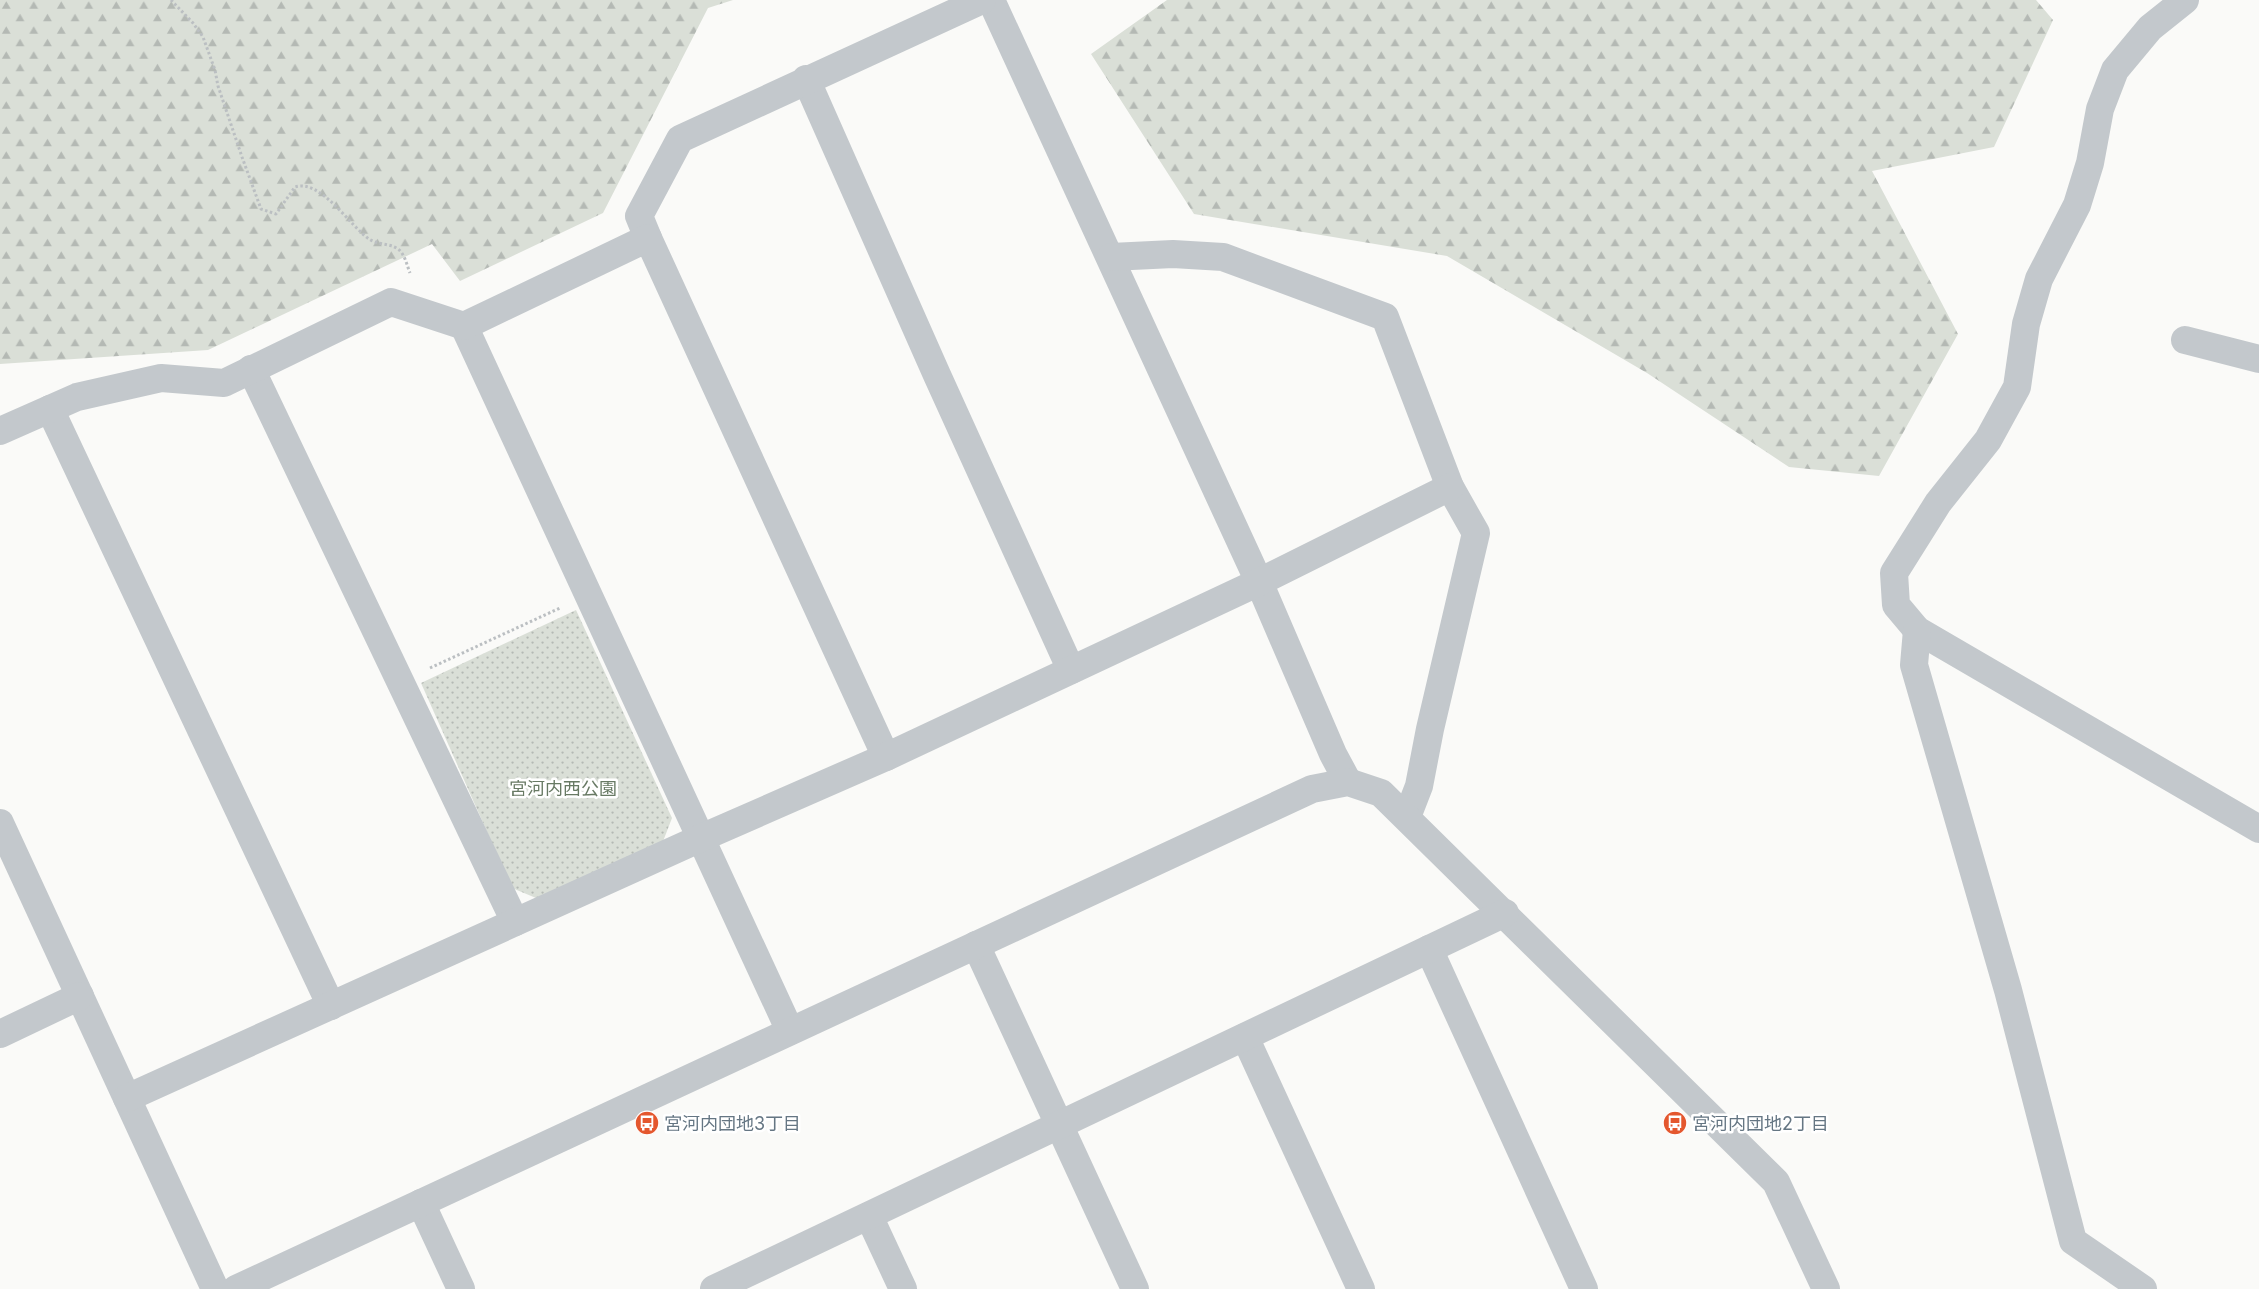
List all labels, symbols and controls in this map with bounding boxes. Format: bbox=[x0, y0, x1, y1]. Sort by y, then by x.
park label: 宮河内西公園 bbox=[509, 778, 617, 799]
bus stop icon: 宮河内団地3丁目 bbox=[634, 1110, 660, 1136]
bus stop icon: 宮河内団地2丁目 bbox=[1662, 1110, 1688, 1136]
place label: 宮河内団地3丁目 bbox=[664, 1113, 801, 1134]
place label: 宮河内団地2丁目 bbox=[1692, 1113, 1829, 1134]

